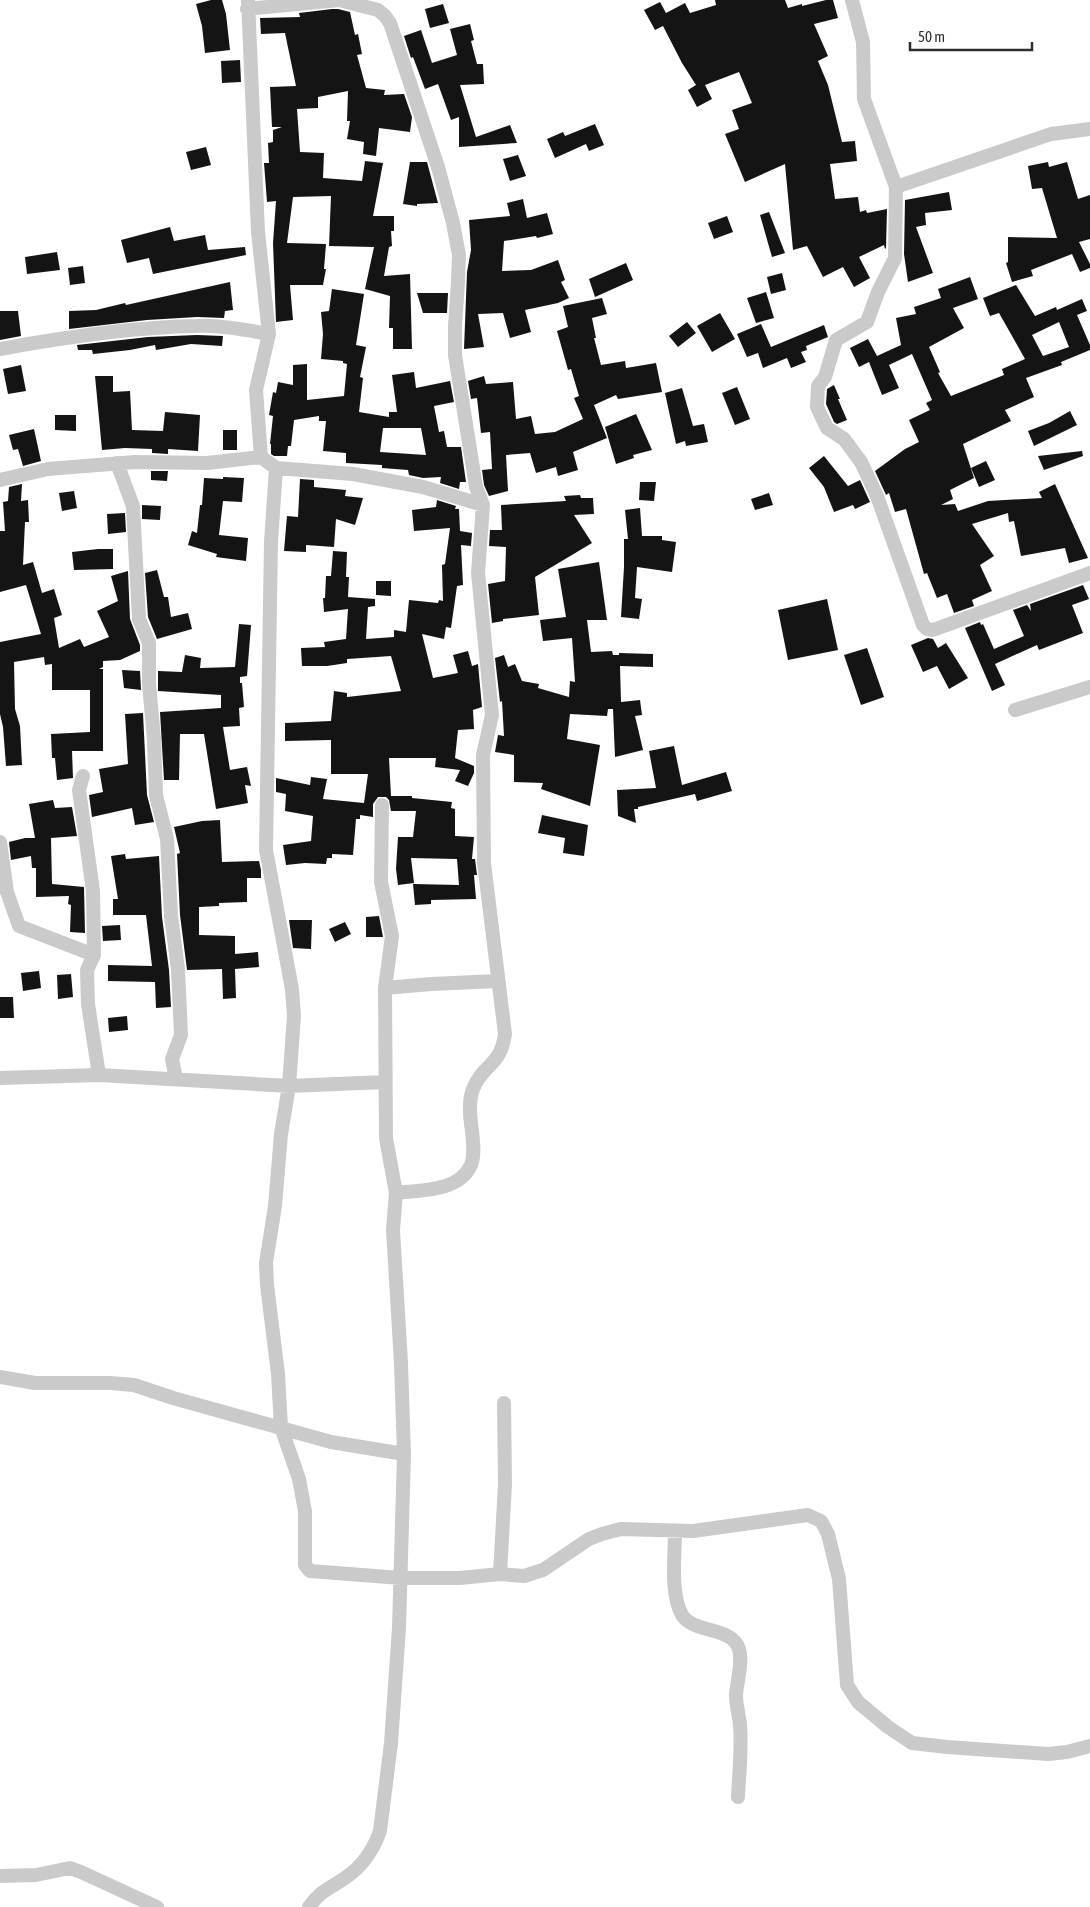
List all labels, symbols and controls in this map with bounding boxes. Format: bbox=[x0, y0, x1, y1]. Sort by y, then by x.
scale bar bbox=[910, 20, 1032, 52]
text: 50 m bbox=[918, 28, 945, 45]

